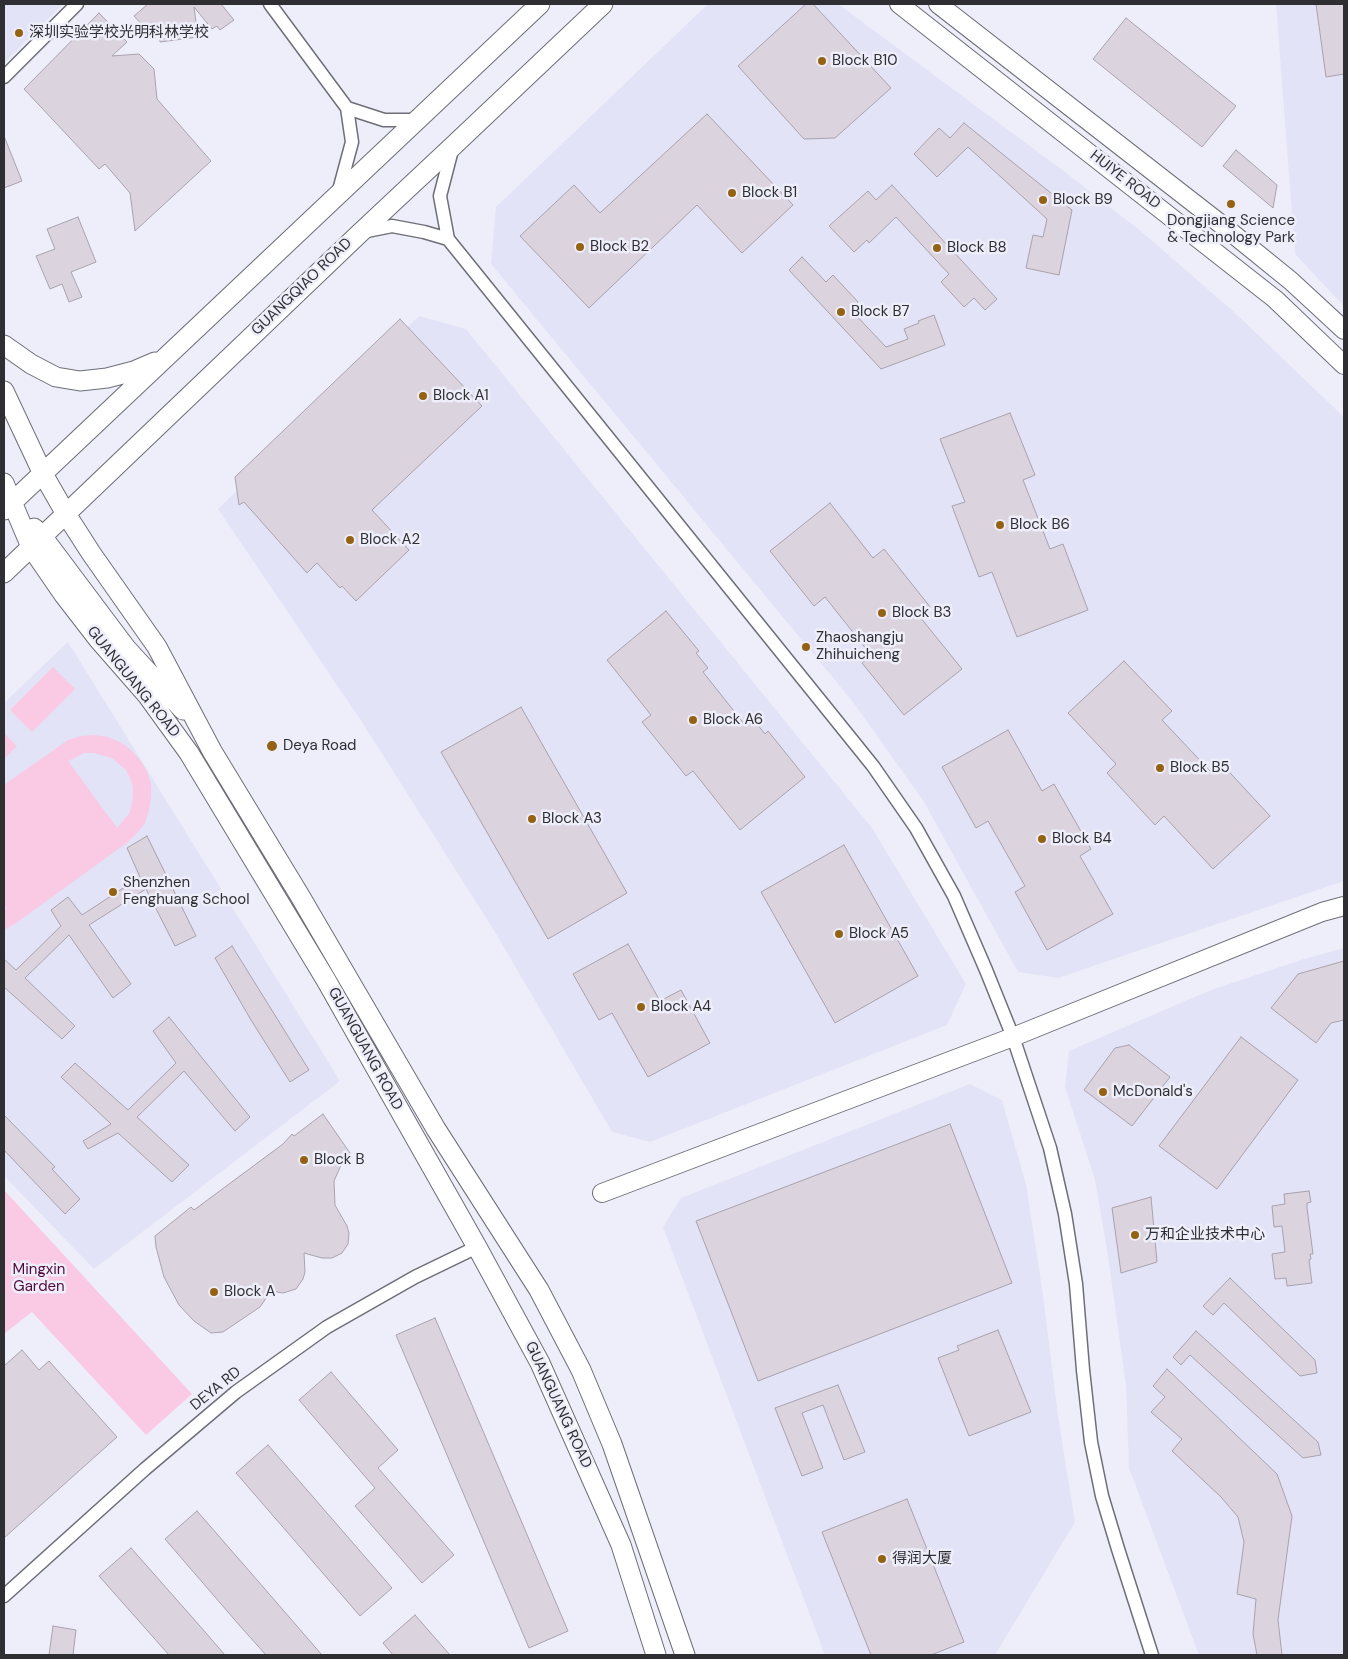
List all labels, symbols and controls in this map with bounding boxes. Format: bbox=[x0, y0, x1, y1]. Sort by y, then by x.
place label: 深圳实验学校光明科林学校 bbox=[29, 24, 209, 42]
marker: 深圳实验学校光明科林学校 bbox=[13, 27, 25, 39]
place label: Block B10 bbox=[832, 52, 897, 70]
marker: Block B10 bbox=[816, 55, 828, 67]
street label: HUIYE ROAD bbox=[1086, 147, 1164, 213]
place label: Block B1 bbox=[742, 184, 797, 202]
marker: Block B1 bbox=[726, 187, 738, 199]
place label: Block B9 bbox=[1053, 191, 1113, 209]
marker: Block B9 bbox=[1037, 194, 1049, 206]
marker: Dongjiang Science & Technology Park bbox=[1225, 198, 1237, 210]
place label: Dongjiang Science & Technology Park bbox=[1167, 212, 1295, 247]
street label: GUANGQIAO ROAD bbox=[248, 234, 356, 340]
place label: Block B2 bbox=[590, 238, 649, 256]
place label: Block B8 bbox=[947, 239, 1007, 257]
marker: Block B2 bbox=[574, 241, 586, 253]
marker: Block B8 bbox=[931, 242, 943, 254]
place label: Block B7 bbox=[851, 303, 909, 321]
marker: Block B7 bbox=[835, 306, 847, 318]
place label: Block A1 bbox=[433, 387, 489, 405]
marker: Block A1 bbox=[417, 390, 429, 402]
place label: Block B6 bbox=[1010, 516, 1070, 534]
marker: Block B6 bbox=[994, 519, 1006, 531]
place label: Block A2 bbox=[360, 531, 420, 549]
marker: Block A2 bbox=[344, 534, 356, 546]
place label: Block B3 bbox=[892, 604, 951, 622]
marker: Block B3 bbox=[876, 607, 888, 619]
street label: GUANGUANG ROAD bbox=[83, 623, 183, 741]
place label: Zhaoshangju Zhihuicheng bbox=[816, 629, 904, 664]
marker: Zhaoshangju Zhihuicheng bbox=[800, 641, 812, 653]
place label: Block A6 bbox=[703, 711, 763, 729]
marker: Block A6 bbox=[687, 714, 699, 726]
place label: Deya Road bbox=[283, 737, 356, 755]
marker: Deya Road bbox=[265, 739, 279, 753]
place label: Block B5 bbox=[1170, 759, 1230, 777]
marker: Block B5 bbox=[1154, 762, 1166, 774]
place label: Block A3 bbox=[542, 810, 602, 828]
marker: Block A3 bbox=[526, 813, 538, 825]
place label: Block B4 bbox=[1052, 830, 1112, 848]
marker: Block B4 bbox=[1036, 833, 1048, 845]
place label: Shenzhen Fenghuang School bbox=[123, 874, 250, 909]
marker: Shenzhen Fenghuang School bbox=[107, 886, 119, 898]
place label: Block A5 bbox=[849, 925, 909, 943]
marker: Block A5 bbox=[833, 928, 845, 940]
street label: GUANGUANG ROAD bbox=[324, 984, 406, 1114]
place label: Block A4 bbox=[651, 998, 711, 1016]
marker: Block A4 bbox=[635, 1001, 647, 1013]
place label: McDonald's bbox=[1113, 1083, 1193, 1101]
marker: McDonald's bbox=[1097, 1086, 1109, 1098]
place label: Block B bbox=[314, 1151, 364, 1169]
marker: Block B bbox=[298, 1154, 310, 1166]
place label: 万和企业技术中心 bbox=[1145, 1226, 1265, 1244]
marker: 万和企业技术中心 bbox=[1129, 1229, 1141, 1241]
park label: Mingxin Garden bbox=[13, 1261, 65, 1296]
place label: Block A bbox=[224, 1283, 275, 1301]
marker: Block A bbox=[208, 1286, 220, 1298]
street label: GUANGUANG ROAD bbox=[521, 1339, 595, 1471]
street label: DEYA RD bbox=[187, 1363, 245, 1415]
place label: 得润大厦 bbox=[892, 1550, 952, 1568]
marker: 得润大厦 bbox=[876, 1553, 888, 1565]

